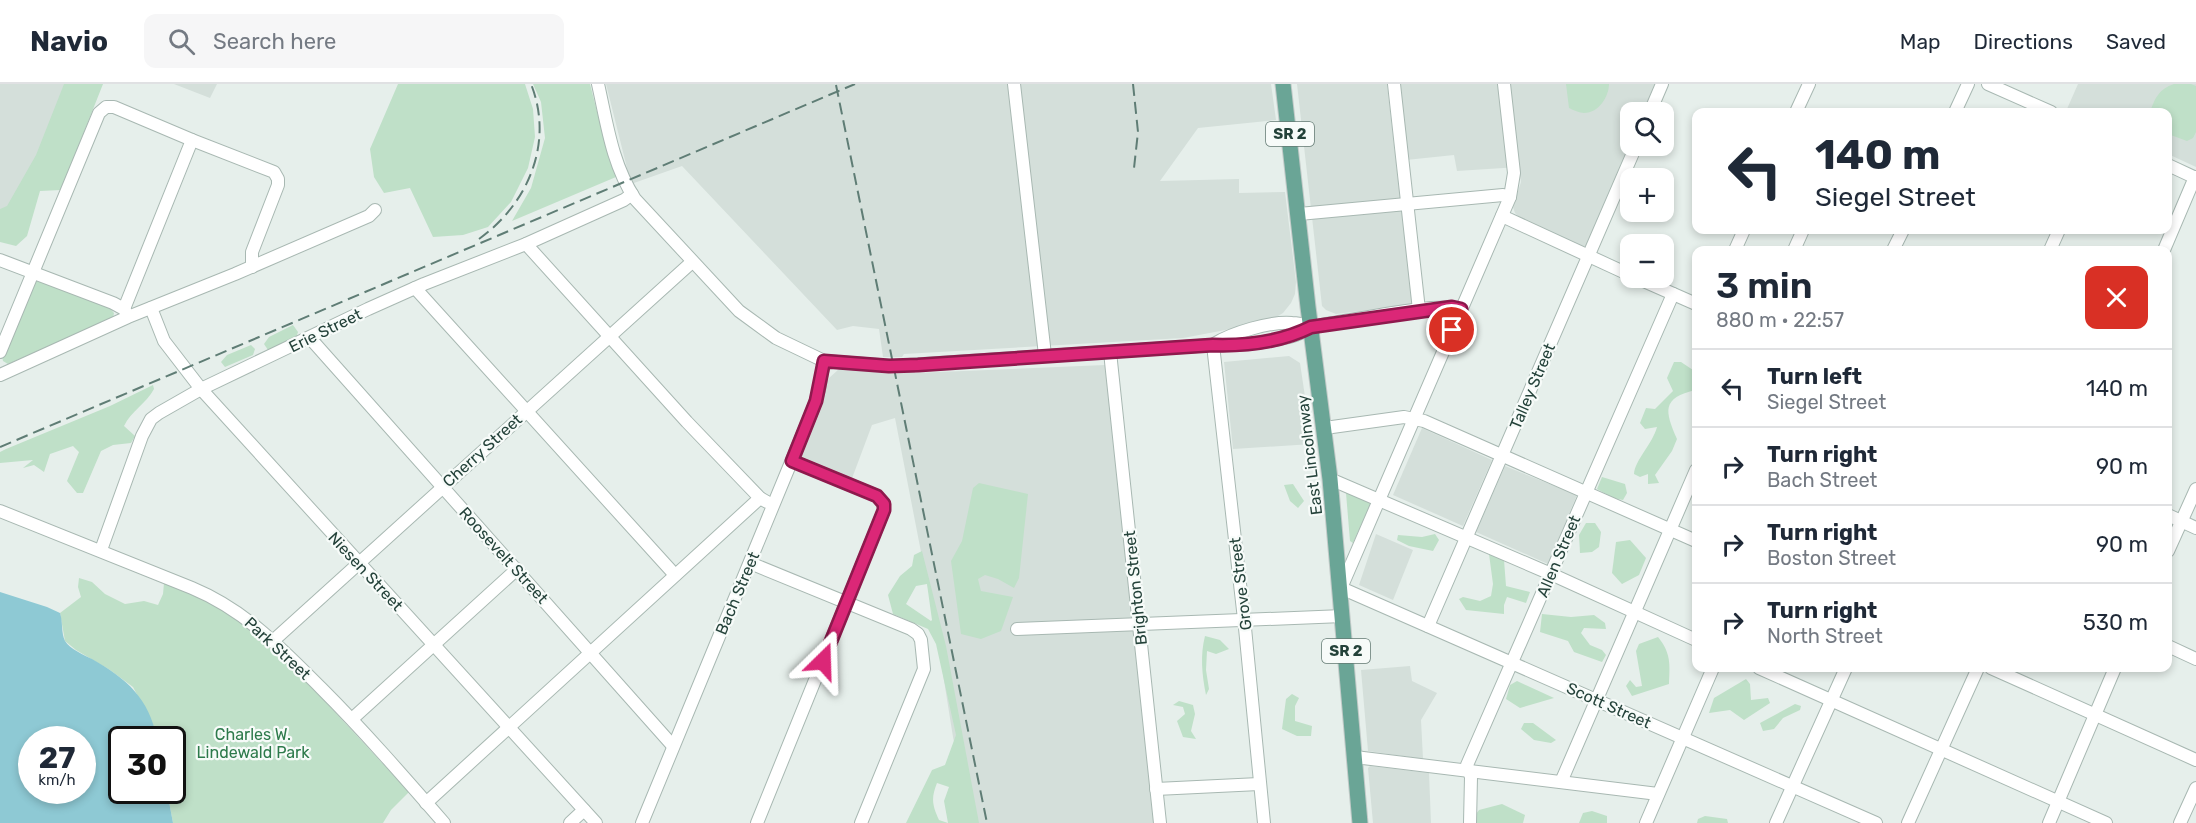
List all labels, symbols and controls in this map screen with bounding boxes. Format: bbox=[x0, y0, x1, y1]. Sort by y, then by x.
search box bbox=[144, 14, 564, 68]
text: Navio bbox=[30, 25, 108, 58]
icon: search bbox=[165, 25, 198, 58]
text: Search here bbox=[213, 28, 336, 55]
text: Map bbox=[1900, 29, 1941, 54]
text: Directions bbox=[1974, 29, 2073, 54]
text: Saved bbox=[2106, 29, 2166, 54]
map controls bbox=[1620, 102, 1674, 288]
button: search bbox=[1620, 102, 1674, 156]
road number: SR 2 bbox=[1266, 122, 1314, 146]
text: 140 m bbox=[1815, 130, 1941, 180]
icon: left bbox=[1716, 132, 1794, 210]
button: + bbox=[1620, 168, 1674, 222]
text: Siegel Street bbox=[1815, 181, 1976, 213]
button: − bbox=[1620, 234, 1674, 288]
text: 3 min bbox=[1716, 264, 1813, 307]
button: close bbox=[2085, 266, 2148, 329]
pin bbox=[1426, 304, 1477, 355]
street label: Erie Street bbox=[286, 305, 365, 356]
text: 880 m · 22:57 bbox=[1716, 308, 1844, 332]
icon: arrive bbox=[1435, 313, 1468, 346]
street label: Talley Street bbox=[1506, 340, 1559, 432]
text: Turn left bbox=[1767, 363, 1862, 390]
icon: left bbox=[1716, 372, 1749, 405]
text: 140 m bbox=[2086, 375, 2148, 402]
text: Siegel Street bbox=[1767, 390, 1886, 414]
street label: East Lincolnway bbox=[1293, 394, 1326, 516]
street label: Cherry Street bbox=[439, 410, 526, 491]
text: Turn right bbox=[1767, 441, 1877, 468]
icon: right bbox=[1716, 450, 1749, 483]
text: 90 m bbox=[2096, 453, 2148, 480]
text: Bach Street bbox=[1767, 468, 1877, 492]
street label: Roosevelt Street bbox=[455, 503, 552, 608]
street label: Allen Street bbox=[1533, 512, 1584, 600]
text: Turn right bbox=[1767, 519, 1877, 546]
street label: Niesen Street bbox=[324, 528, 407, 615]
icon: right bbox=[1716, 528, 1749, 561]
street label: Brighton Street bbox=[1120, 530, 1151, 646]
text: 90 m bbox=[2096, 531, 2148, 558]
street label: Grove Street bbox=[1225, 536, 1256, 631]
text: Boston Street bbox=[1767, 546, 1896, 570]
street label: Bach Street bbox=[711, 549, 763, 638]
text: Turn right bbox=[1767, 597, 1877, 624]
icon: right bbox=[1716, 606, 1749, 639]
text: 530 m bbox=[2083, 609, 2148, 636]
street label: Park Street bbox=[241, 613, 315, 684]
text: North Street bbox=[1767, 624, 1883, 648]
position arrow bbox=[791, 629, 855, 693]
road number: SR 2 bbox=[1322, 639, 1370, 663]
street label: Scott Street bbox=[1564, 678, 1654, 733]
park label: Charles W. Lindewald Park bbox=[197, 725, 310, 762]
speed limit sign: 30 bbox=[108, 726, 186, 804]
text: 27 bbox=[39, 740, 75, 776]
text: km/h bbox=[38, 771, 76, 789]

